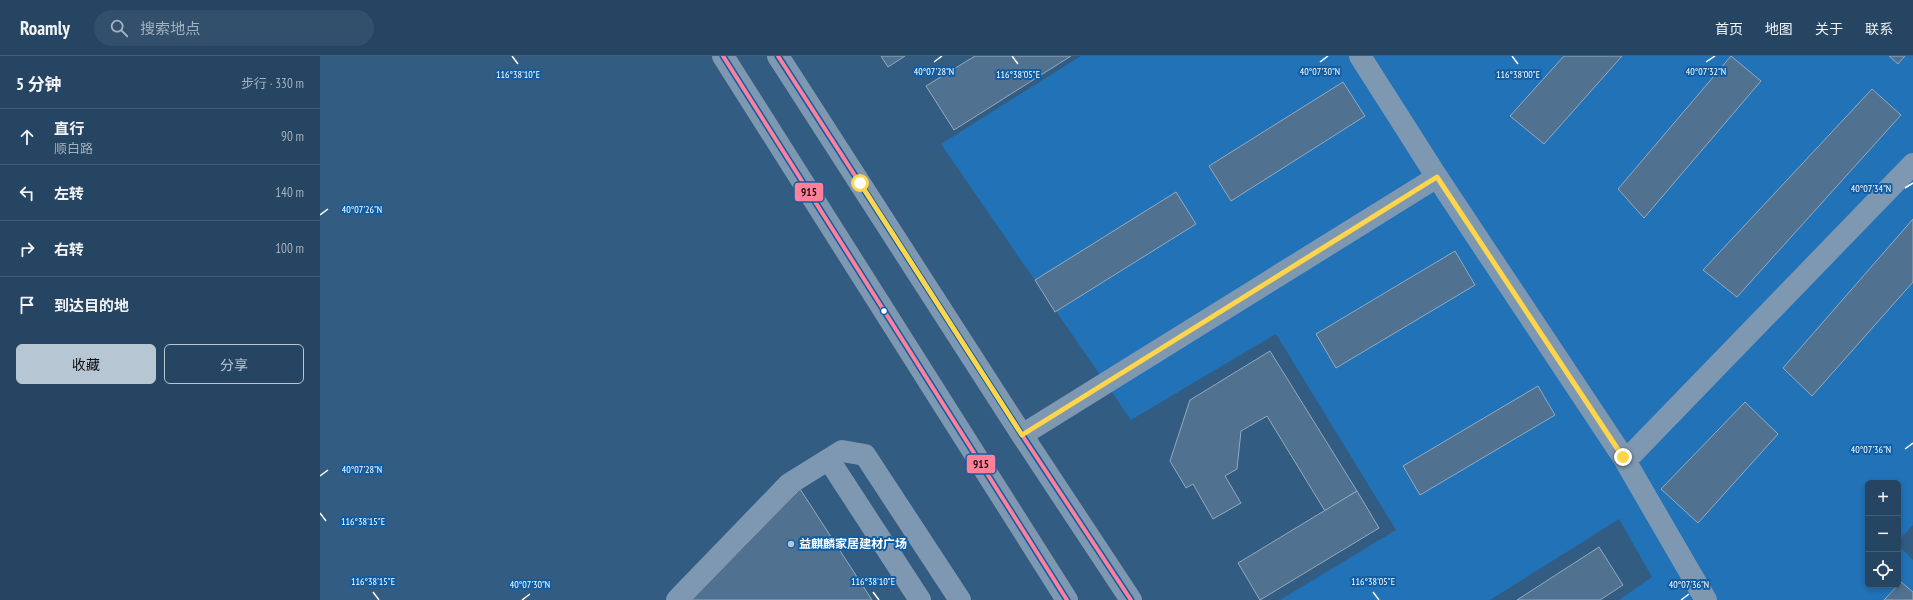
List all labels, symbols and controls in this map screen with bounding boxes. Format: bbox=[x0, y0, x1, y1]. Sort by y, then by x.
search box bbox=[94, 10, 374, 46]
text: Roamly bbox=[20, 16, 70, 40]
icon: search bbox=[108, 17, 130, 39]
text: 搜索地点 bbox=[140, 19, 200, 38]
text: 首页 bbox=[1715, 20, 1743, 38]
text: 地图 bbox=[1765, 20, 1793, 38]
text: 关于 bbox=[1815, 20, 1843, 38]
text: 联系 bbox=[1865, 20, 1893, 38]
text: 40°07'28"N bbox=[914, 65, 954, 78]
text: 40°07'30"N bbox=[1300, 65, 1340, 78]
text: 40°07'32"N bbox=[1686, 65, 1726, 78]
text: 116°38'10"E bbox=[496, 68, 540, 81]
text: 116°38'05"E bbox=[996, 68, 1040, 81]
text: 116°38'00"E bbox=[1496, 68, 1540, 81]
text: 5 分钟 bbox=[16, 73, 62, 95]
text: 步行 · 330 m bbox=[241, 75, 304, 92]
text: 直行 bbox=[54, 119, 84, 138]
icon: ahead bbox=[16, 126, 38, 148]
text: 90 m bbox=[281, 128, 304, 145]
text: 顺白路 bbox=[54, 140, 93, 157]
route start bbox=[851, 174, 869, 192]
icon: left bbox=[16, 182, 38, 204]
line badge: 915 bbox=[794, 182, 824, 202]
text: 40°07'34"N bbox=[1851, 182, 1891, 195]
text: 左转 bbox=[54, 184, 84, 203]
text: 140 m bbox=[275, 184, 304, 201]
text: 915 bbox=[801, 185, 817, 199]
text: 40°07'26"N bbox=[342, 203, 382, 216]
icon: right bbox=[16, 238, 38, 260]
text: 右转 bbox=[54, 240, 84, 259]
text: 100 m bbox=[275, 240, 304, 257]
icon: arrive bbox=[16, 294, 38, 316]
text: 到达目的地 bbox=[54, 296, 129, 315]
unlabelled marker bbox=[879, 306, 889, 316]
button: 收藏 bbox=[16, 344, 156, 384]
button: 分享 bbox=[164, 344, 304, 384]
text: 40°07'36"N bbox=[1851, 443, 1891, 456]
route end bbox=[1614, 448, 1632, 466]
line badge: 915 bbox=[966, 454, 996, 474]
text: 915 bbox=[973, 457, 989, 471]
text: 40°07'28"N bbox=[342, 463, 382, 476]
map controls bbox=[1865, 480, 1901, 588]
button: + bbox=[1865, 480, 1901, 516]
text: 116°38'15"E bbox=[341, 515, 385, 528]
button: − bbox=[1865, 516, 1901, 552]
place label: 益麒麟家居建材广场 bbox=[799, 536, 907, 551]
marker: 益麒麟家居建材广场 bbox=[786, 539, 796, 549]
button: locate bbox=[1865, 552, 1901, 588]
text: 116°38'15"E bbox=[351, 575, 395, 588]
text: 116°38'10"E bbox=[851, 575, 895, 588]
text: 116°38'05"E bbox=[1351, 575, 1395, 588]
text: 40°07'30"N bbox=[510, 578, 550, 591]
text: 40°07'36"N bbox=[1669, 578, 1709, 591]

